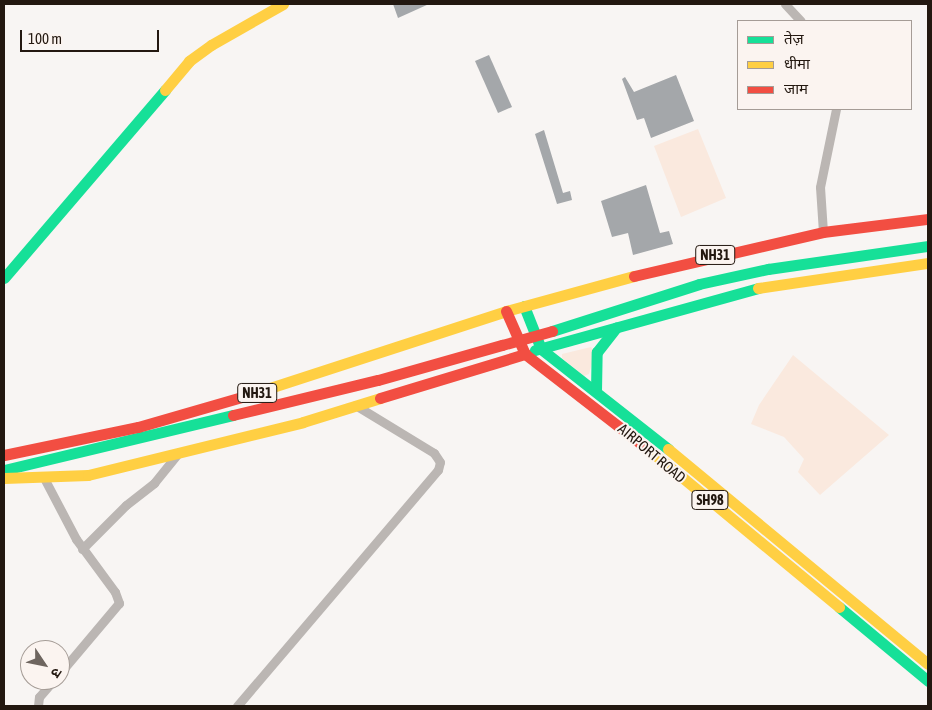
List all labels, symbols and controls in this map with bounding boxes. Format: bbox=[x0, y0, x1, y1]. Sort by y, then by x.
scale bar bbox=[22, 20, 161, 52]
legend bbox=[737, 20, 912, 110]
text: 100 m bbox=[28, 30, 62, 47]
text: तेज़ bbox=[784, 30, 804, 47]
text: धीमा bbox=[784, 55, 810, 72]
text: जाम bbox=[784, 80, 808, 97]
road number: NH31 bbox=[695, 244, 735, 266]
road number: NH31 bbox=[237, 382, 277, 404]
street label: AIRPORT ROAD bbox=[615, 419, 689, 487]
road number: SH98 bbox=[691, 488, 729, 512]
north arrow bbox=[20, 640, 70, 690]
text: उ bbox=[48, 665, 66, 681]

